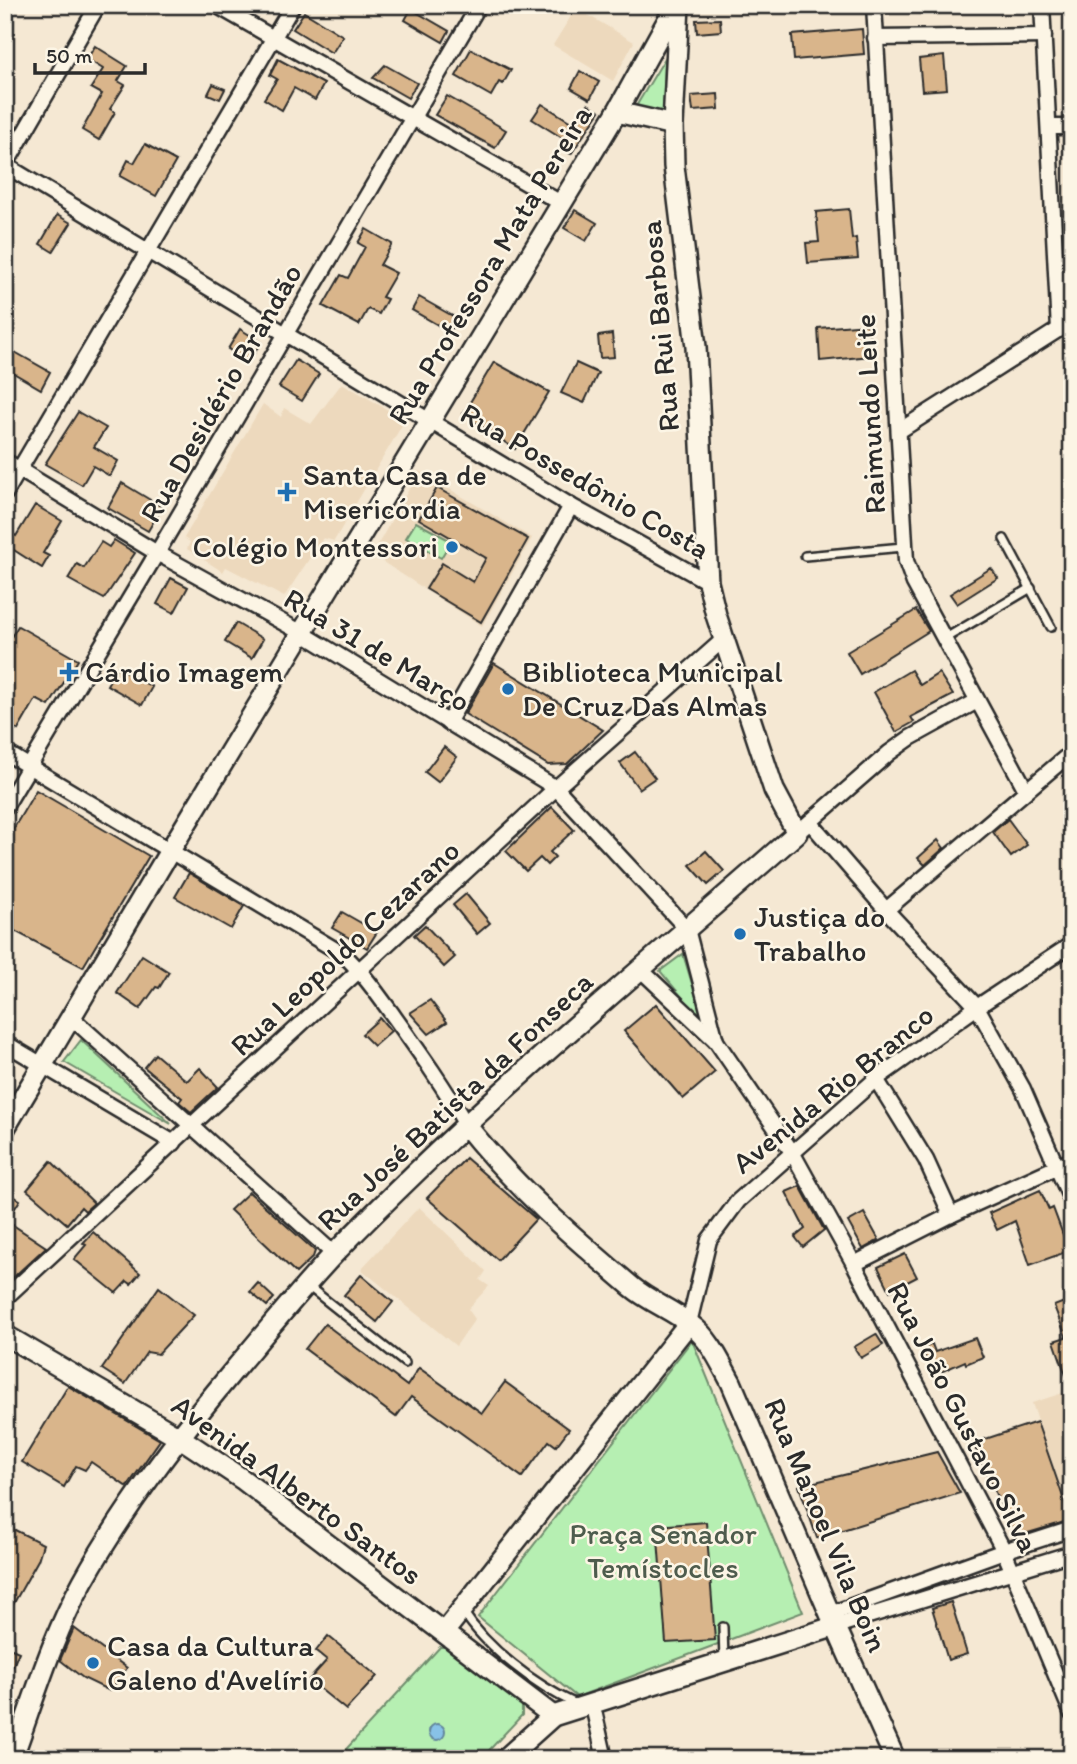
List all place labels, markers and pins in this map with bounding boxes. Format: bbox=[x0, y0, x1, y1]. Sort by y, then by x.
place label: Santa Casa de Misericórdia bbox=[303, 456, 487, 527]
marker: Santa Casa de Misericórdia bbox=[277, 482, 297, 502]
place label: Colégio Montessori bbox=[192, 528, 438, 565]
marker: Colégio Montessori bbox=[444, 539, 460, 555]
place label: Cárdio Imagem bbox=[85, 653, 283, 690]
place label: Biblioteca Municipal De Cruz Das Almas bbox=[522, 653, 783, 724]
marker: Cárdio Imagem bbox=[59, 662, 79, 682]
marker: Biblioteca Municipal De Cruz Das Almas bbox=[500, 681, 516, 697]
place label: Justiça do Trabalho bbox=[754, 898, 885, 969]
marker: Justiça do Trabalho bbox=[732, 926, 748, 942]
place label: Casa da Cultura Galeno d'Avelírio bbox=[107, 1627, 324, 1698]
marker: Casa da Cultura Galeno d'Avelírio bbox=[85, 1655, 101, 1671]

